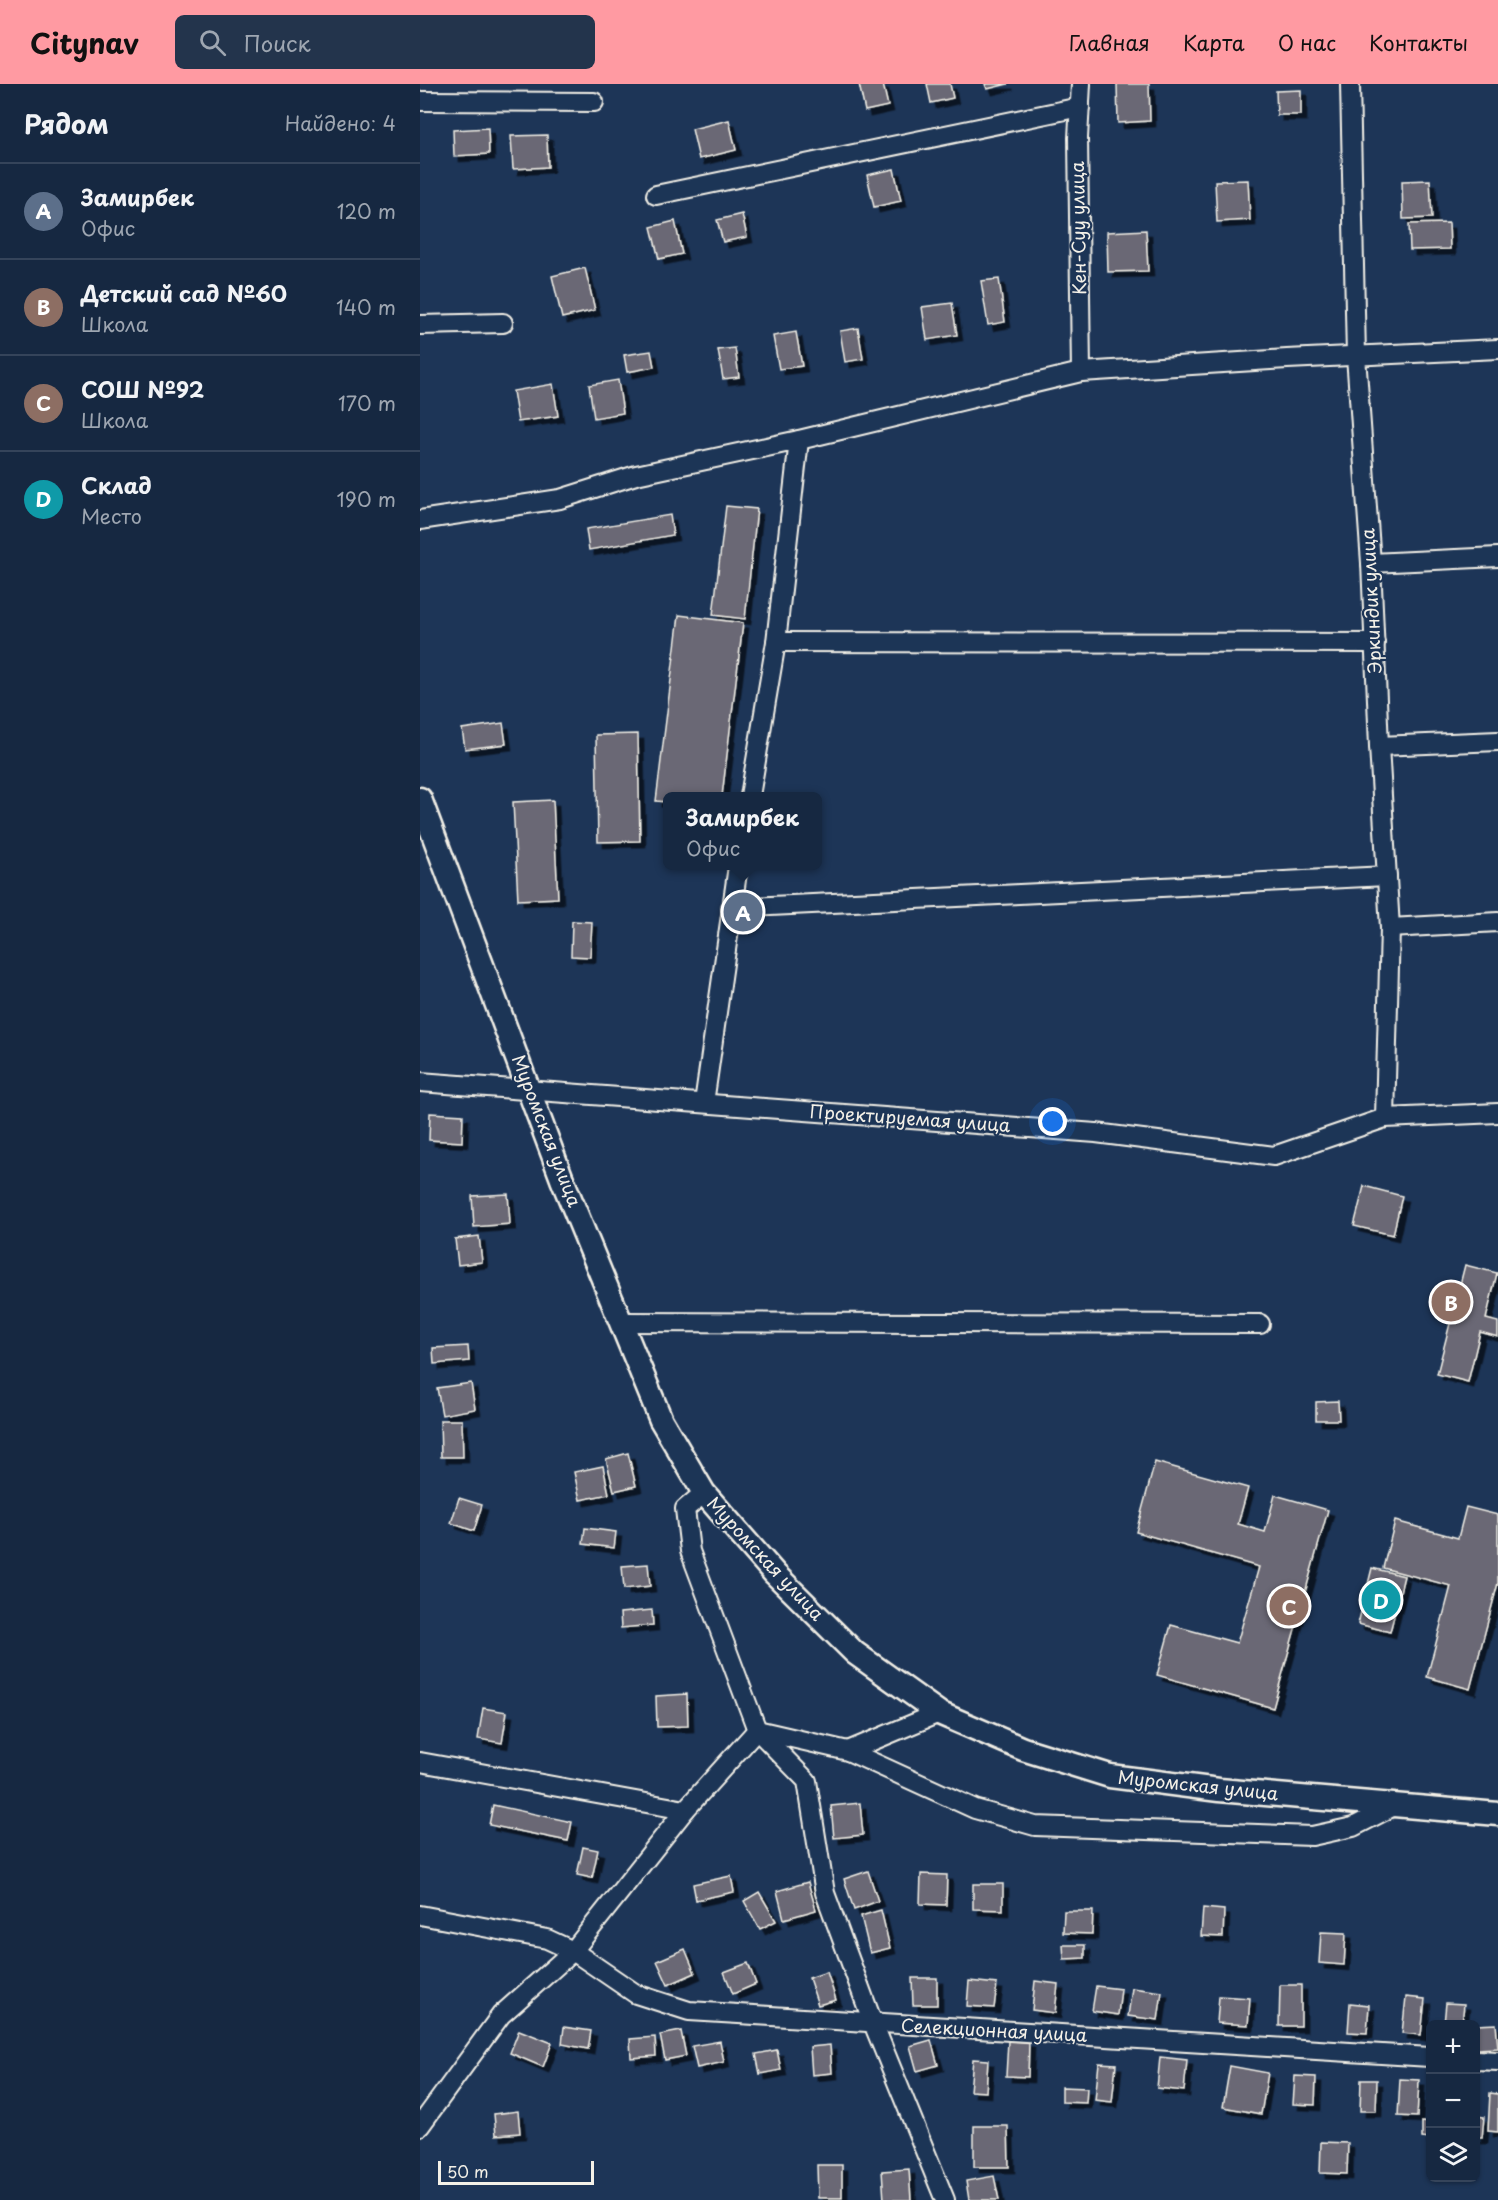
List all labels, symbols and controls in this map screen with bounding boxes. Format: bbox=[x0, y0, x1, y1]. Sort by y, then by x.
search box bbox=[175, 15, 595, 69]
text: Citynav bbox=[30, 21, 139, 64]
icon: search bbox=[196, 26, 229, 59]
text: Поиск bbox=[244, 26, 311, 59]
text: Главная bbox=[1069, 26, 1150, 58]
text: Карта bbox=[1183, 26, 1245, 58]
text: О нас bbox=[1278, 26, 1336, 58]
text: Контакты bbox=[1369, 26, 1468, 58]
text: Рядом bbox=[24, 104, 109, 143]
text: Найдено: 4 bbox=[285, 108, 396, 138]
street label: Кен-Суу улица bbox=[1063, 160, 1092, 295]
text: Замирбек bbox=[81, 180, 194, 213]
text: A bbox=[36, 196, 51, 226]
text: 120 m bbox=[337, 196, 396, 226]
text: Офис bbox=[81, 213, 135, 243]
text: Детский сад №60 bbox=[81, 276, 287, 309]
text: B bbox=[37, 292, 50, 322]
text: 140 m bbox=[336, 292, 396, 322]
text: Школа bbox=[81, 309, 148, 339]
text: СОШ №92 bbox=[81, 372, 204, 405]
text: C bbox=[36, 388, 51, 418]
text: 170 m bbox=[338, 388, 396, 418]
text: Школа bbox=[81, 405, 148, 435]
text: Склад bbox=[81, 468, 152, 501]
text: D bbox=[36, 484, 51, 514]
text: 190 m bbox=[337, 484, 396, 514]
text: Место bbox=[81, 501, 142, 531]
street label: Эркиндик улица bbox=[1353, 527, 1388, 675]
popup bbox=[663, 792, 822, 870]
text: Замирбек bbox=[686, 800, 799, 833]
text: Офис bbox=[686, 833, 740, 863]
pin: A bbox=[724, 890, 762, 934]
street label: Муромская улица bbox=[506, 1050, 589, 1211]
street label: Проектируемая улица bbox=[809, 1097, 1012, 1138]
your location bbox=[1038, 1107, 1067, 1136]
pin: B bbox=[1432, 1280, 1470, 1324]
street label: Муромская улица bbox=[701, 1490, 831, 1627]
pin: D bbox=[1362, 1578, 1400, 1622]
pin: C bbox=[1270, 1584, 1308, 1628]
street label: Муромская улица bbox=[1117, 1763, 1280, 1806]
street label: Селекционная улица bbox=[900, 2011, 1089, 2048]
map controls bbox=[1426, 2020, 1480, 2182]
button: + bbox=[1426, 2020, 1480, 2074]
button: − bbox=[1426, 2074, 1480, 2128]
button: layers bbox=[1426, 2128, 1480, 2182]
scale bar bbox=[438, 2158, 594, 2186]
text: 50 m bbox=[447, 2159, 488, 2183]

